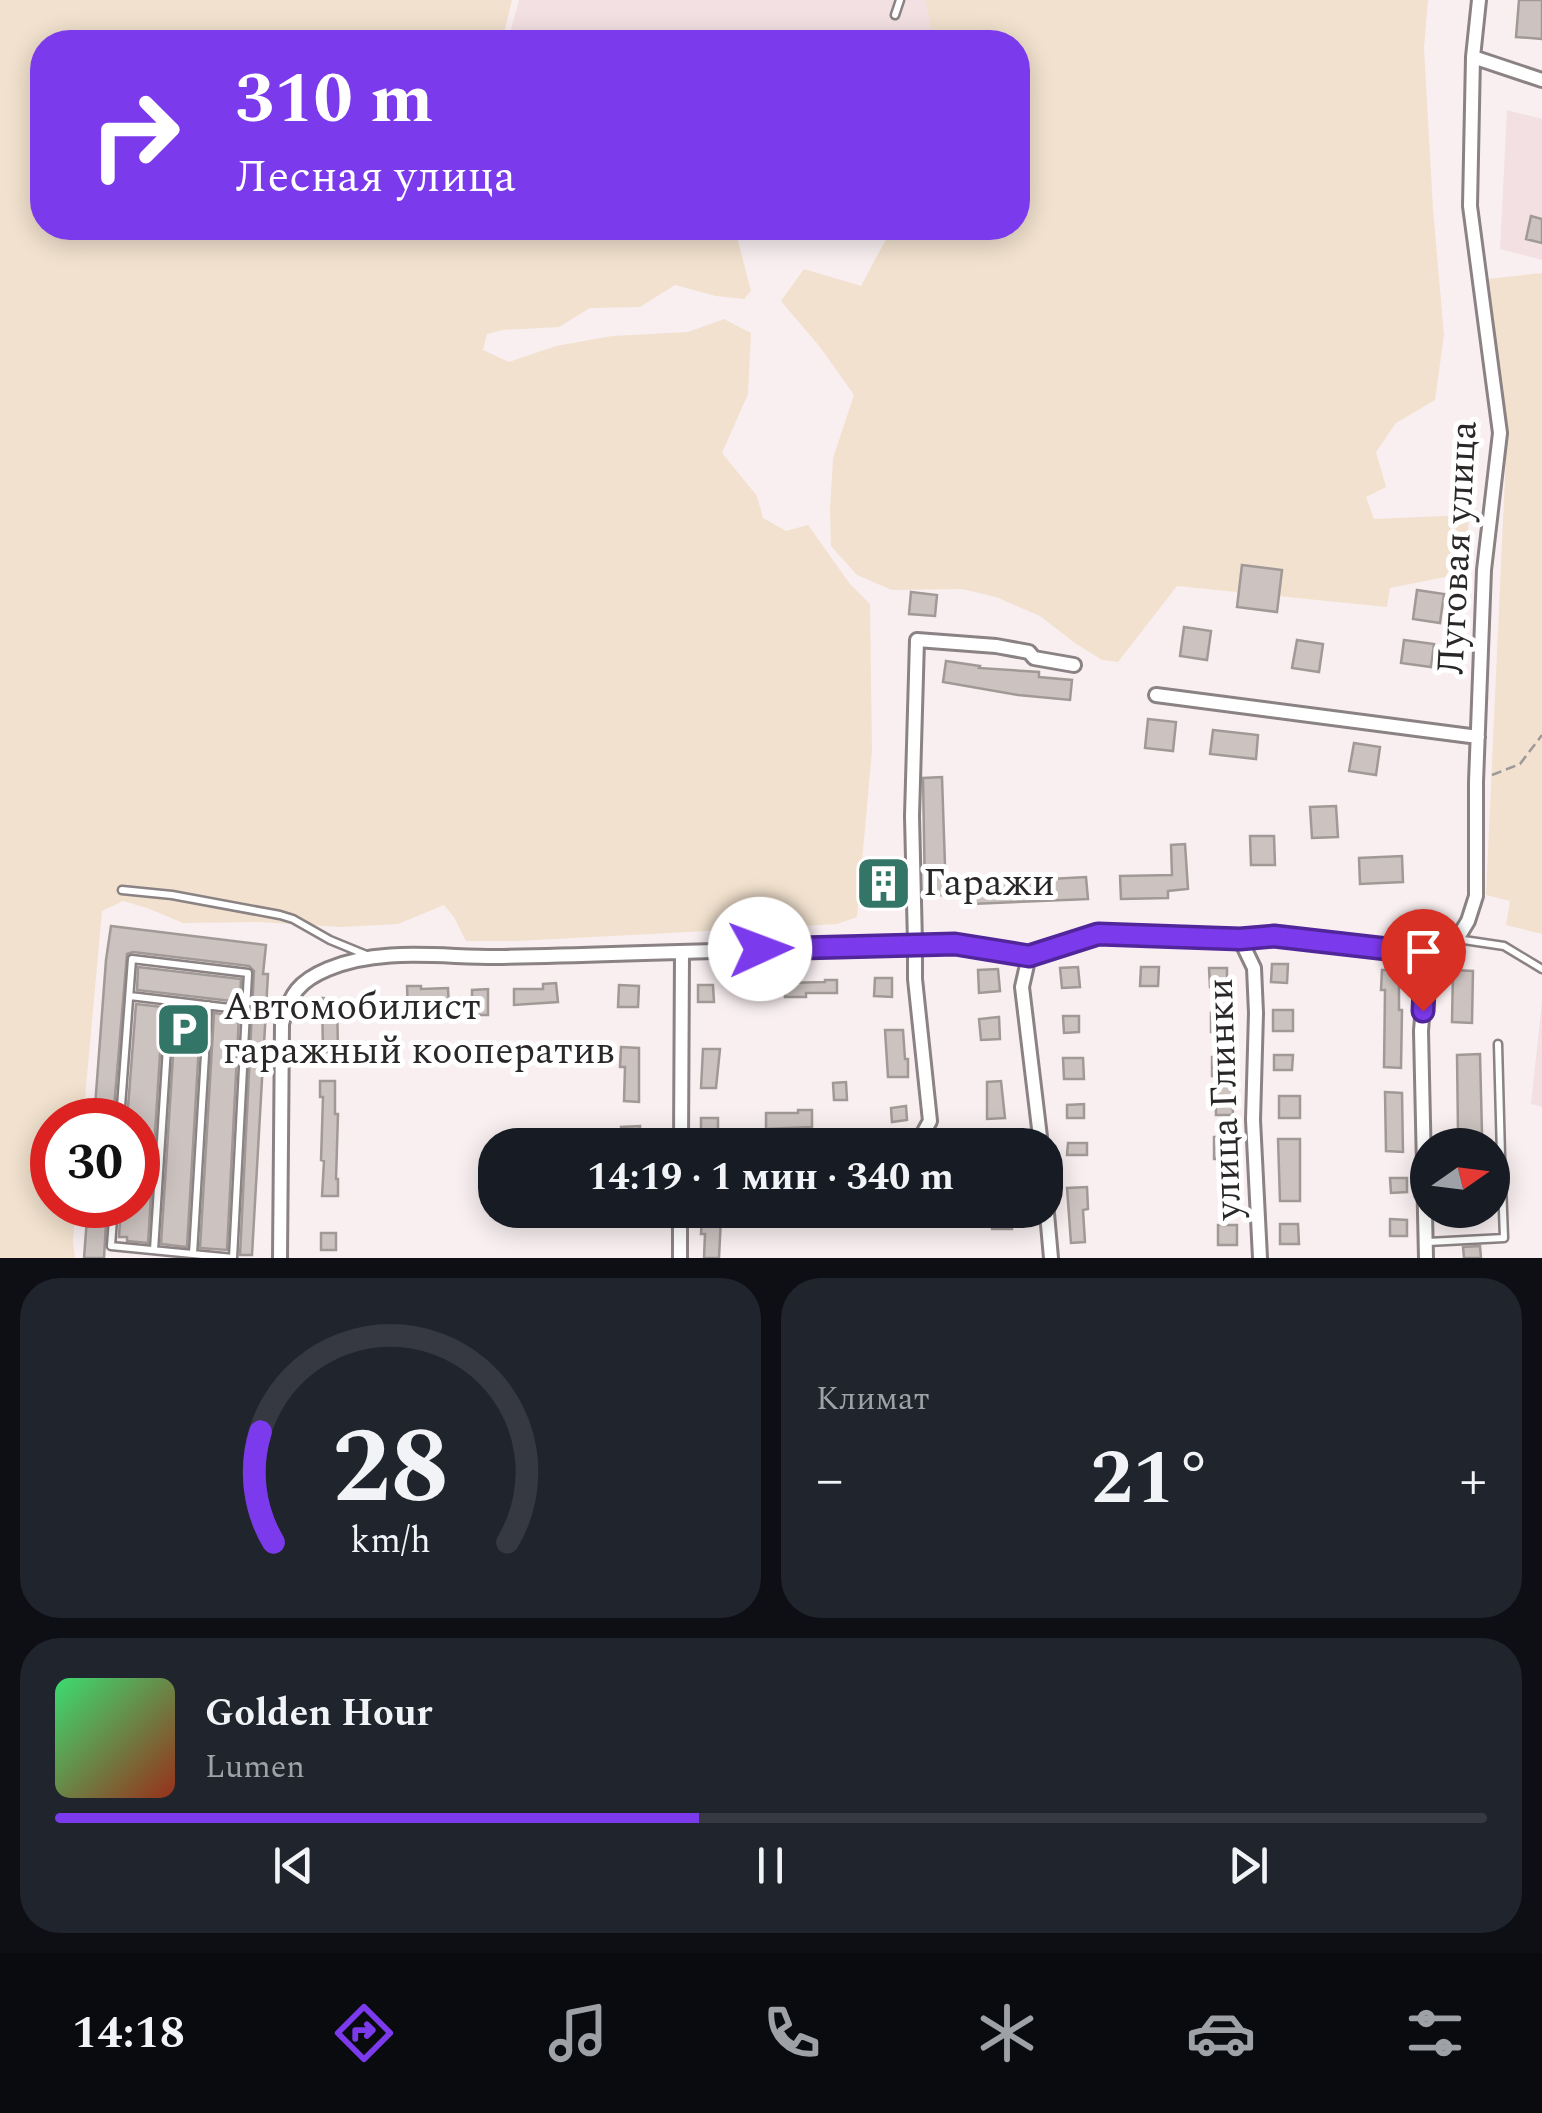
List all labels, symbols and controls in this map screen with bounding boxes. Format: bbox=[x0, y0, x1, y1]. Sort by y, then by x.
text: 310 m bbox=[235, 47, 433, 153]
icon: right bbox=[70, 70, 200, 200]
text: Лесная улица bbox=[235, 143, 516, 212]
street label: Луговая улица bbox=[1422, 419, 1494, 677]
building icon: Гаражи bbox=[854, 854, 914, 914]
place label: Гаражи bbox=[923, 855, 1055, 913]
position arrow bbox=[708, 897, 812, 1001]
pin bbox=[1381, 909, 1466, 1012]
icon: arrive bbox=[1396, 924, 1451, 979]
street label: улица Глинки bbox=[1192, 977, 1258, 1222]
place label: Автомобилист гаражный кооператив bbox=[223, 979, 615, 1081]
parking icon: Автомобилист гаражный кооператив bbox=[154, 1000, 214, 1060]
speed limit sign: 30 bbox=[30, 1098, 160, 1228]
north arrow bbox=[1410, 1128, 1510, 1228]
map controls bbox=[1410, 1128, 1510, 1228]
text: 14:19 · 1 мин · 340 m bbox=[587, 1149, 954, 1207]
text: Климат bbox=[816, 1375, 929, 1424]
text: 28 bbox=[332, 1390, 449, 1548]
text: 21° bbox=[1091, 1423, 1212, 1537]
text: − bbox=[816, 1439, 844, 1522]
text: + bbox=[1459, 1439, 1487, 1522]
text: km/h bbox=[350, 1514, 431, 1569]
text: Golden Hour bbox=[205, 1685, 432, 1743]
text: Lumen bbox=[205, 1743, 305, 1792]
icon: previous bbox=[266, 1838, 321, 1893]
icon: pause bbox=[743, 1838, 798, 1893]
icon: next bbox=[1221, 1838, 1276, 1893]
icon: directions bbox=[329, 1998, 399, 2068]
icon: music bbox=[543, 1998, 613, 2068]
icon: phone bbox=[757, 1998, 827, 2068]
icon: climate bbox=[972, 1998, 1042, 2068]
icon: car bbox=[1186, 1998, 1256, 2068]
icon: filters bbox=[1400, 1998, 1470, 2068]
text: 14:18 bbox=[72, 1999, 185, 2068]

